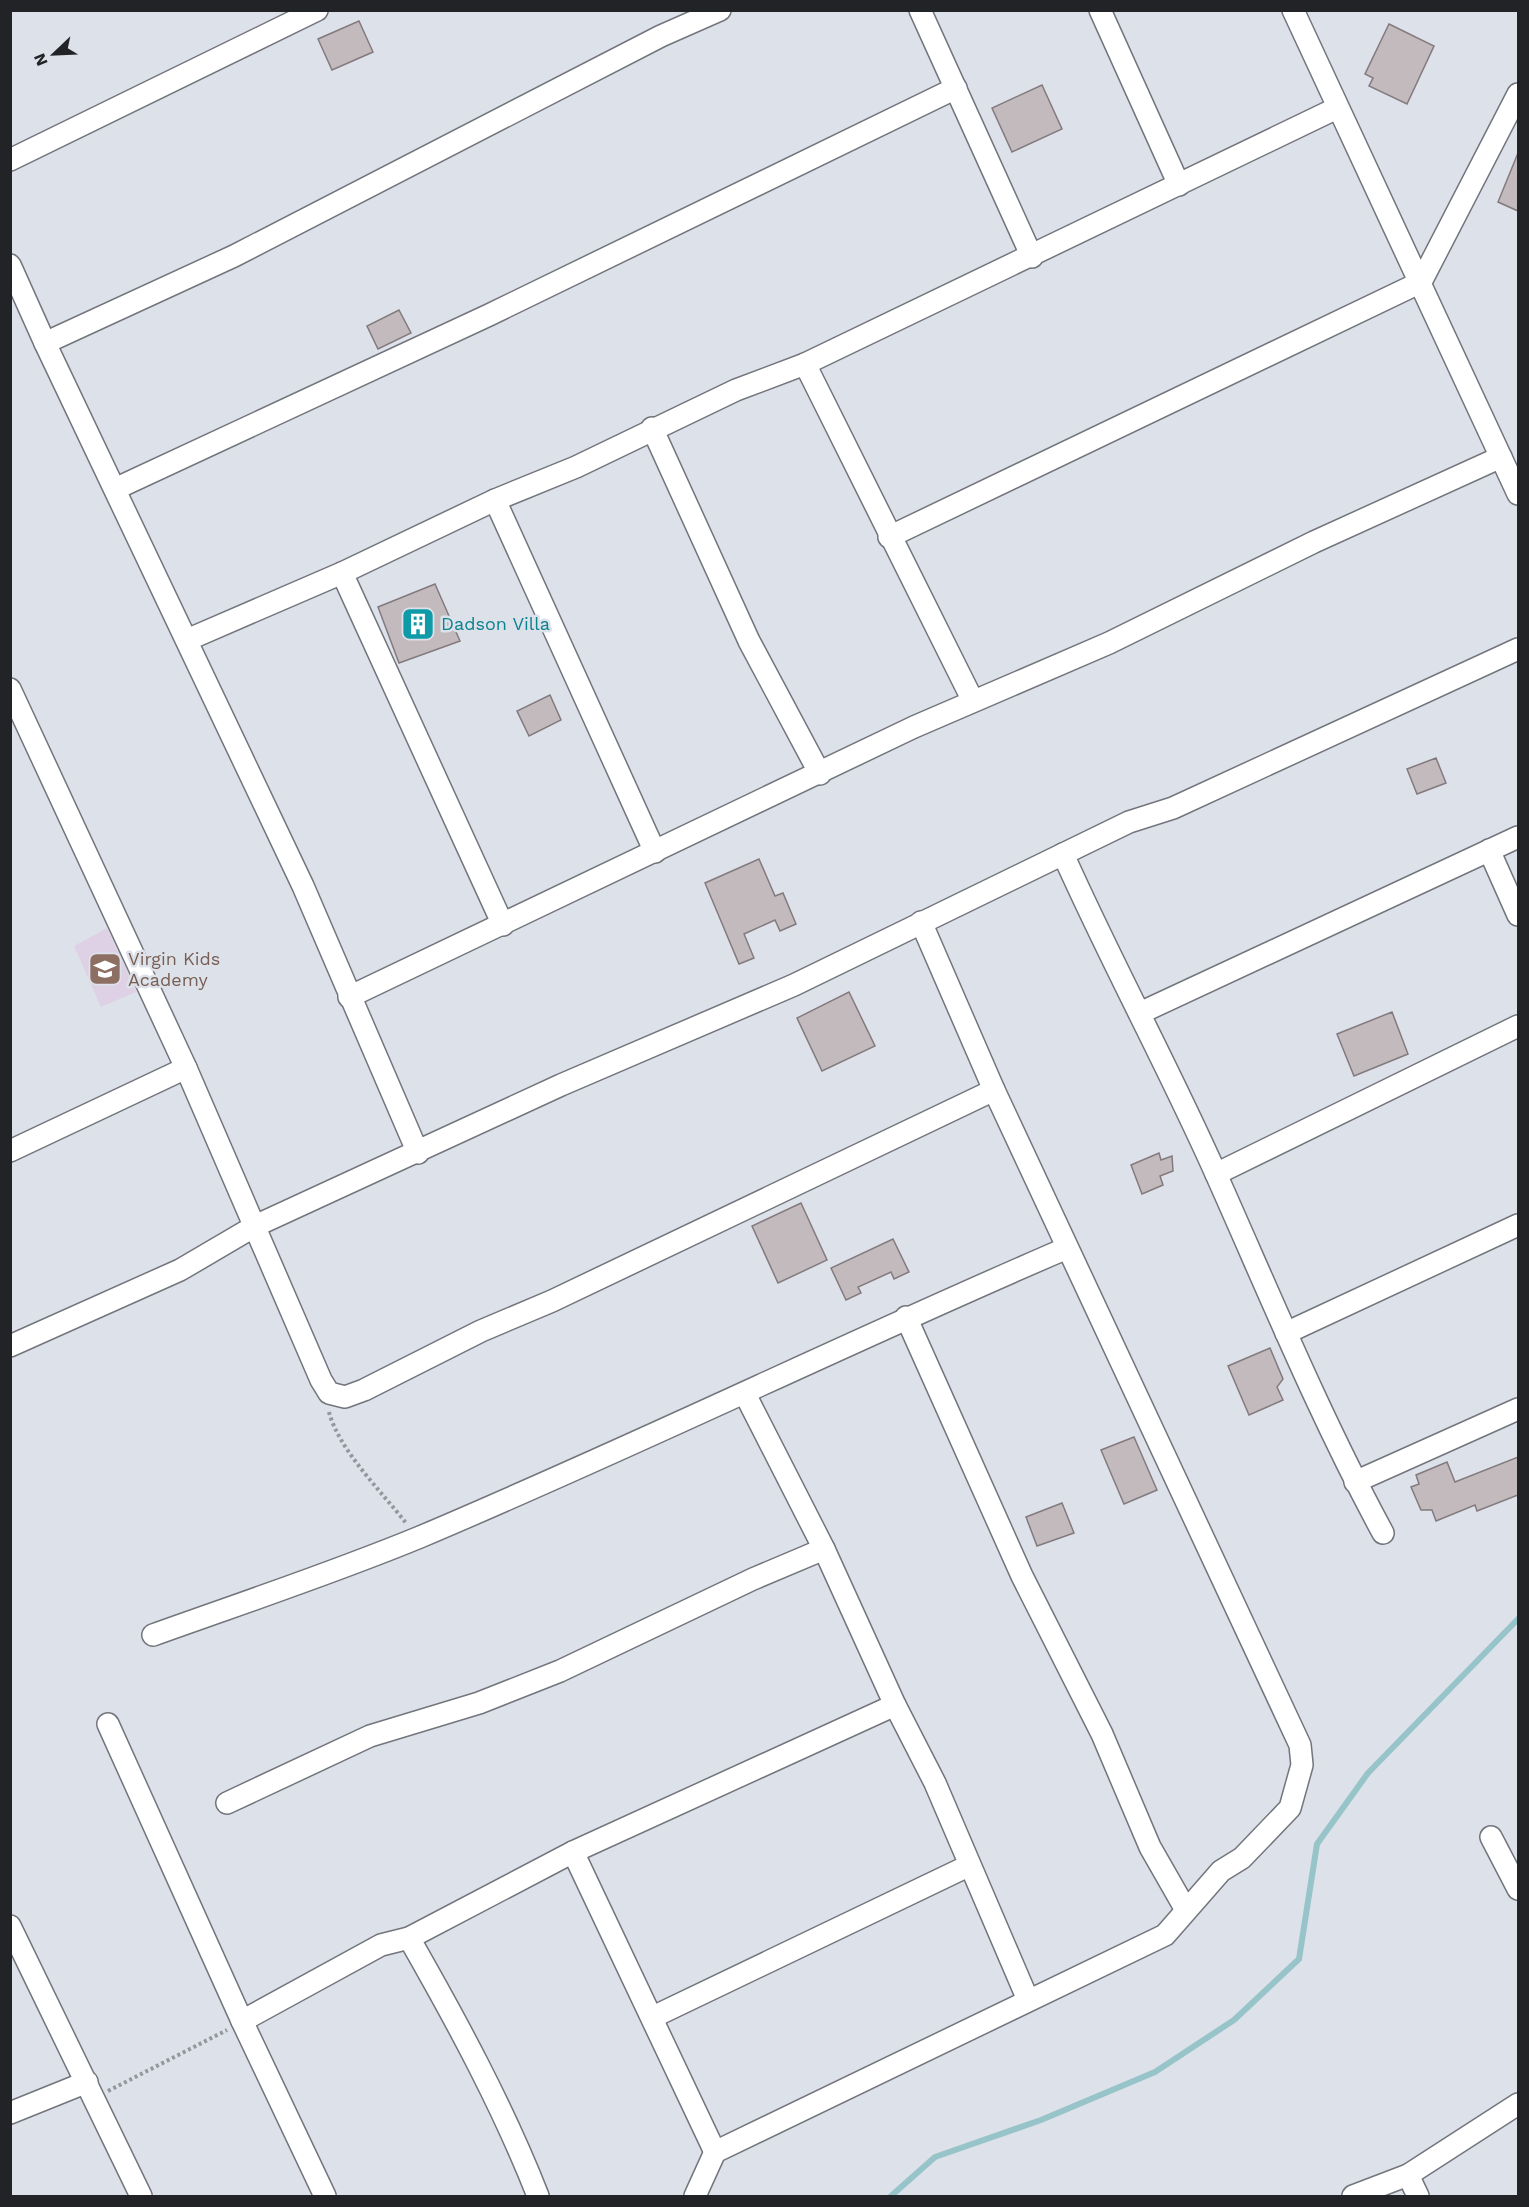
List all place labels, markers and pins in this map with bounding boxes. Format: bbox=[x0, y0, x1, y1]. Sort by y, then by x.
building icon: Dadson Villa bbox=[400, 606, 436, 642]
place label: Dadson Villa bbox=[441, 613, 550, 634]
place label: Virgin Kids Academy bbox=[128, 948, 220, 990]
school or university icon: Virgin Kids Academy bbox=[87, 951, 123, 987]

